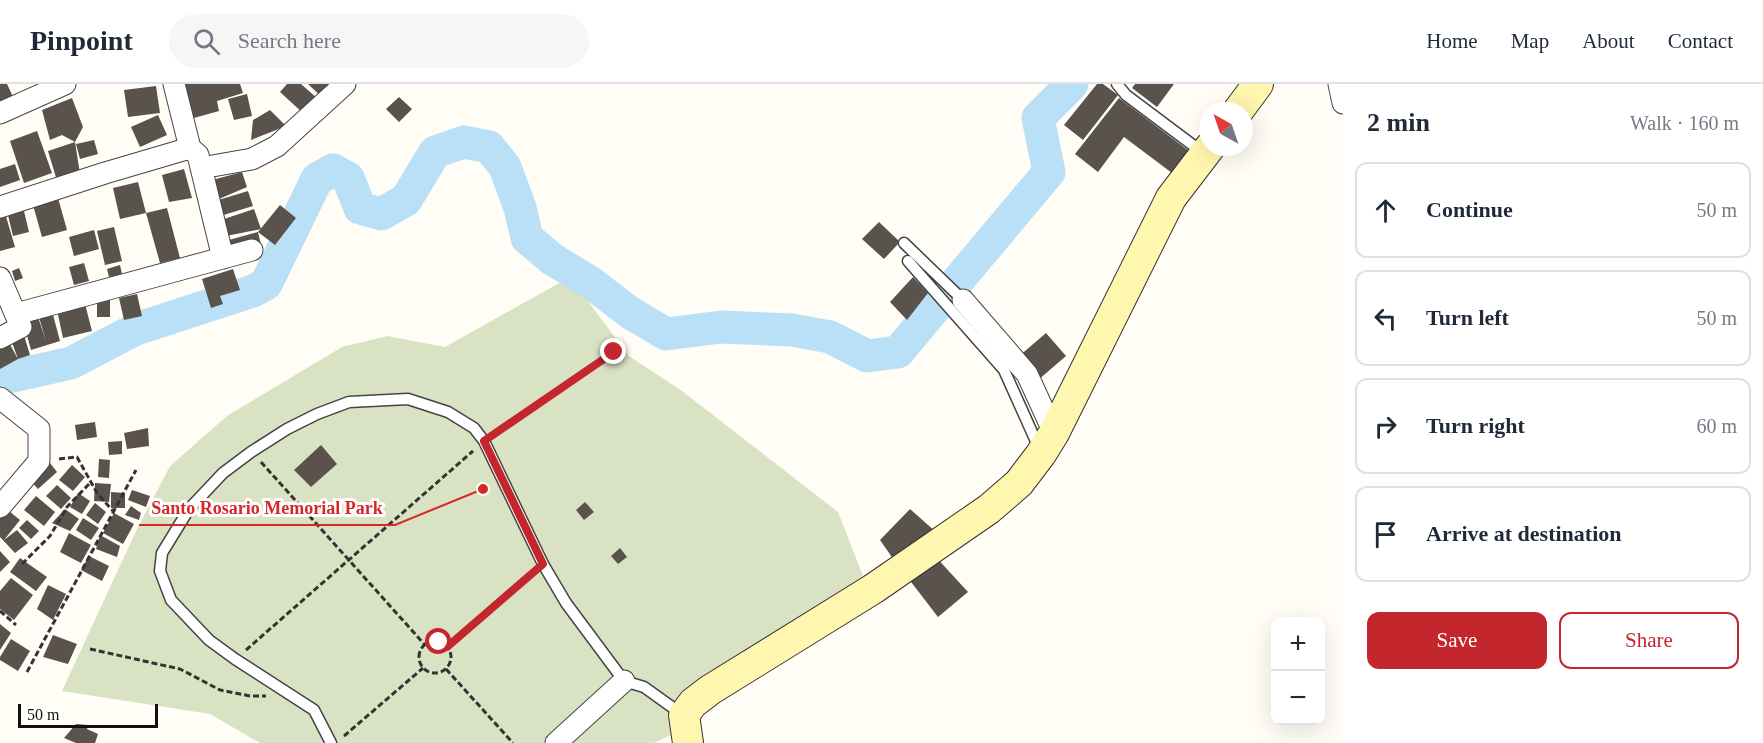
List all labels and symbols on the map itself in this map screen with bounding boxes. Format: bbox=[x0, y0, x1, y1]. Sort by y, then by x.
north arrow bbox=[1199, 102, 1253, 156]
route end bbox=[600, 338, 626, 364]
callout: Santo Rosario Memorial Park bbox=[139, 489, 395, 525]
text: Santo Rosario Memorial Park bbox=[151, 498, 383, 518]
route start bbox=[425, 628, 451, 654]
scale bar bbox=[18, 701, 158, 728]

